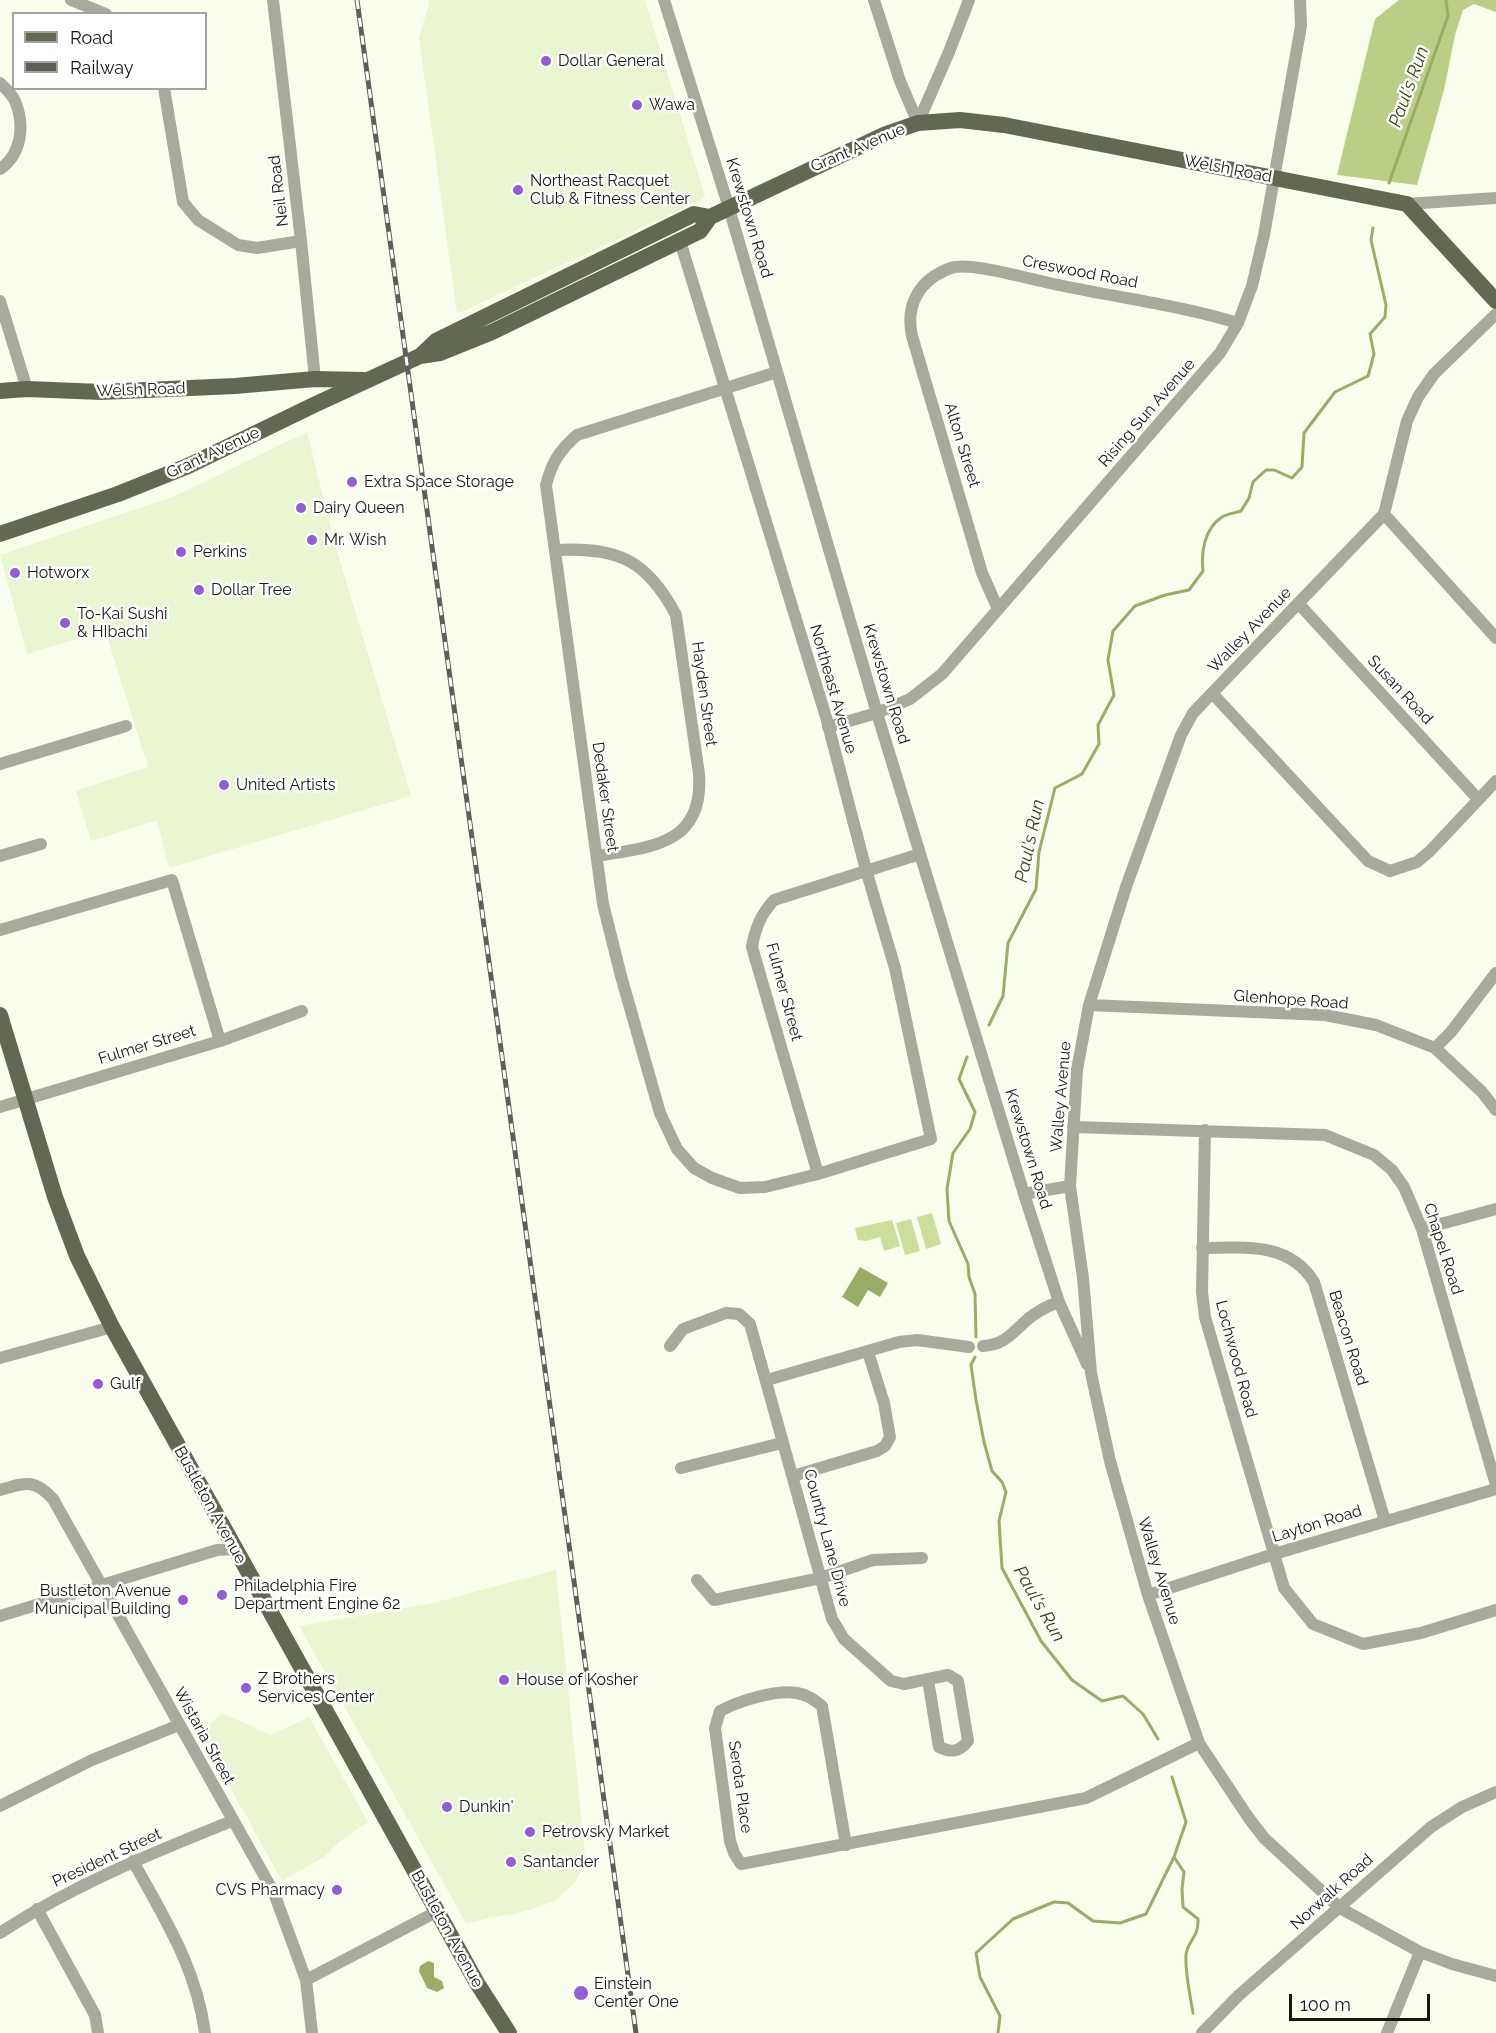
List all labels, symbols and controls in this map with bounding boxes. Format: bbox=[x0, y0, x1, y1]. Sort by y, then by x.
legend bbox=[12, 12, 207, 90]
text: Road bbox=[70, 27, 113, 48]
water label: Paul's Run bbox=[1384, 44, 1434, 130]
place label: Dollar General bbox=[558, 51, 664, 71]
marker: Dollar General bbox=[539, 54, 553, 68]
text: Railway bbox=[70, 57, 134, 78]
place label: Wawa bbox=[649, 95, 695, 115]
marker: Wawa bbox=[630, 98, 644, 112]
street label: Grant Avenue bbox=[808, 120, 908, 176]
street label: Welsh Road bbox=[1183, 151, 1273, 187]
street label: Neil Road bbox=[265, 154, 293, 228]
street label: Krewstown Road bbox=[722, 156, 776, 280]
place label: Northeast Racquet Club & Fitness Center bbox=[530, 171, 690, 209]
marker: Northeast Racquet Club & Fitness Center bbox=[511, 183, 525, 197]
street label: Creswood Road bbox=[1021, 251, 1139, 293]
street label: Rising Sun Avenue bbox=[1095, 355, 1199, 471]
street label: Welsh Road bbox=[96, 379, 186, 401]
street label: Alton Street bbox=[940, 400, 984, 490]
street label: Grant Avenue bbox=[163, 423, 263, 483]
place label: Extra Space Storage bbox=[364, 472, 514, 492]
marker: Extra Space Storage bbox=[345, 475, 359, 489]
place label: Dairy Queen bbox=[313, 498, 405, 518]
marker: Dairy Queen bbox=[294, 501, 308, 515]
place label: Mr. Wish bbox=[324, 530, 386, 550]
marker: Mr. Wish bbox=[305, 533, 319, 547]
place label: Perkins bbox=[193, 542, 247, 562]
marker: Perkins bbox=[174, 545, 188, 559]
place label: Hotworx bbox=[27, 563, 89, 583]
marker: Hotworx bbox=[8, 566, 22, 580]
place label: Dollar Tree bbox=[211, 580, 292, 600]
marker: Dollar Tree bbox=[192, 583, 206, 597]
street label: Walley Avenue bbox=[1204, 583, 1296, 677]
place label: To-Kai Sushi & HIbachi bbox=[77, 604, 168, 642]
marker: To-Kai Sushi & HIbachi bbox=[58, 616, 72, 630]
street label: Northeast Avenue bbox=[805, 622, 861, 756]
street label: Krewstown Road bbox=[859, 622, 913, 746]
street label: Hayden Street bbox=[687, 640, 721, 748]
street label: Susan Road bbox=[1363, 651, 1437, 729]
street label: Dedaker Street bbox=[588, 741, 622, 853]
place label: United Artists bbox=[236, 775, 336, 795]
marker: United Artists bbox=[217, 778, 231, 792]
water label: Paul's Run bbox=[1011, 798, 1049, 884]
street label: Fulmer Street bbox=[762, 941, 806, 1043]
street label: Glenhope Road bbox=[1233, 986, 1349, 1014]
street label: Fulmer Street bbox=[96, 1021, 198, 1069]
street label: Walley Avenue bbox=[1047, 1041, 1075, 1153]
street label: Krewstown Road bbox=[1001, 1087, 1055, 1211]
street label: Chapel Road bbox=[1419, 1201, 1467, 1297]
street label: Beacon Road bbox=[1324, 1288, 1372, 1388]
street label: Lochwood Road bbox=[1211, 1298, 1261, 1420]
place label: Gulf bbox=[110, 1374, 141, 1394]
marker: Gulf bbox=[91, 1377, 105, 1391]
street label: Bustleton Avenue bbox=[170, 1443, 250, 1567]
street label: Country Lane Drive bbox=[799, 1467, 855, 1609]
street label: Layton Road bbox=[1270, 1501, 1364, 1547]
street label: Walley Avenue bbox=[1134, 1515, 1184, 1627]
water label: Paul's Run bbox=[1009, 1562, 1069, 1646]
place label: Philadelphia Fire Department Engine 62 bbox=[234, 1576, 400, 1614]
place label: Bustleton Avenue Municipal Building bbox=[35, 1581, 171, 1619]
marker: Philadelphia Fire Department Engine 62 bbox=[215, 1588, 229, 1602]
marker: Bustleton Avenue Municipal Building bbox=[176, 1593, 190, 1607]
place label: Z Brothers Services Center bbox=[258, 1669, 374, 1707]
place label: House of Kosher bbox=[516, 1670, 638, 1690]
marker: House of Kosher bbox=[497, 1673, 511, 1687]
marker: Z Brothers Services Center bbox=[239, 1681, 253, 1695]
street label: Wistaria Street bbox=[169, 1684, 239, 1788]
street label: Serota Place bbox=[724, 1740, 756, 1834]
place label: Dunkin' bbox=[459, 1797, 514, 1817]
marker: Dunkin' bbox=[440, 1800, 454, 1814]
place label: Petrovsky Market bbox=[542, 1822, 669, 1842]
street label: President Street bbox=[49, 1824, 165, 1892]
marker: Petrovsky Market bbox=[523, 1825, 537, 1839]
street label: Norwalk Road bbox=[1287, 1850, 1377, 1934]
place label: Santander bbox=[523, 1852, 599, 1872]
marker: Santander bbox=[504, 1855, 518, 1869]
street label: Bustleton Avenue bbox=[407, 1867, 487, 1991]
place label: CVS Pharmacy bbox=[215, 1880, 325, 1900]
marker: CVS Pharmacy bbox=[330, 1883, 344, 1897]
place label: Einstein Center One bbox=[594, 1974, 679, 2012]
scale bar bbox=[1292, 1982, 1433, 2020]
marker: Einstein Center One bbox=[572, 1984, 590, 2002]
text: 100 m bbox=[1300, 1994, 1351, 2015]

